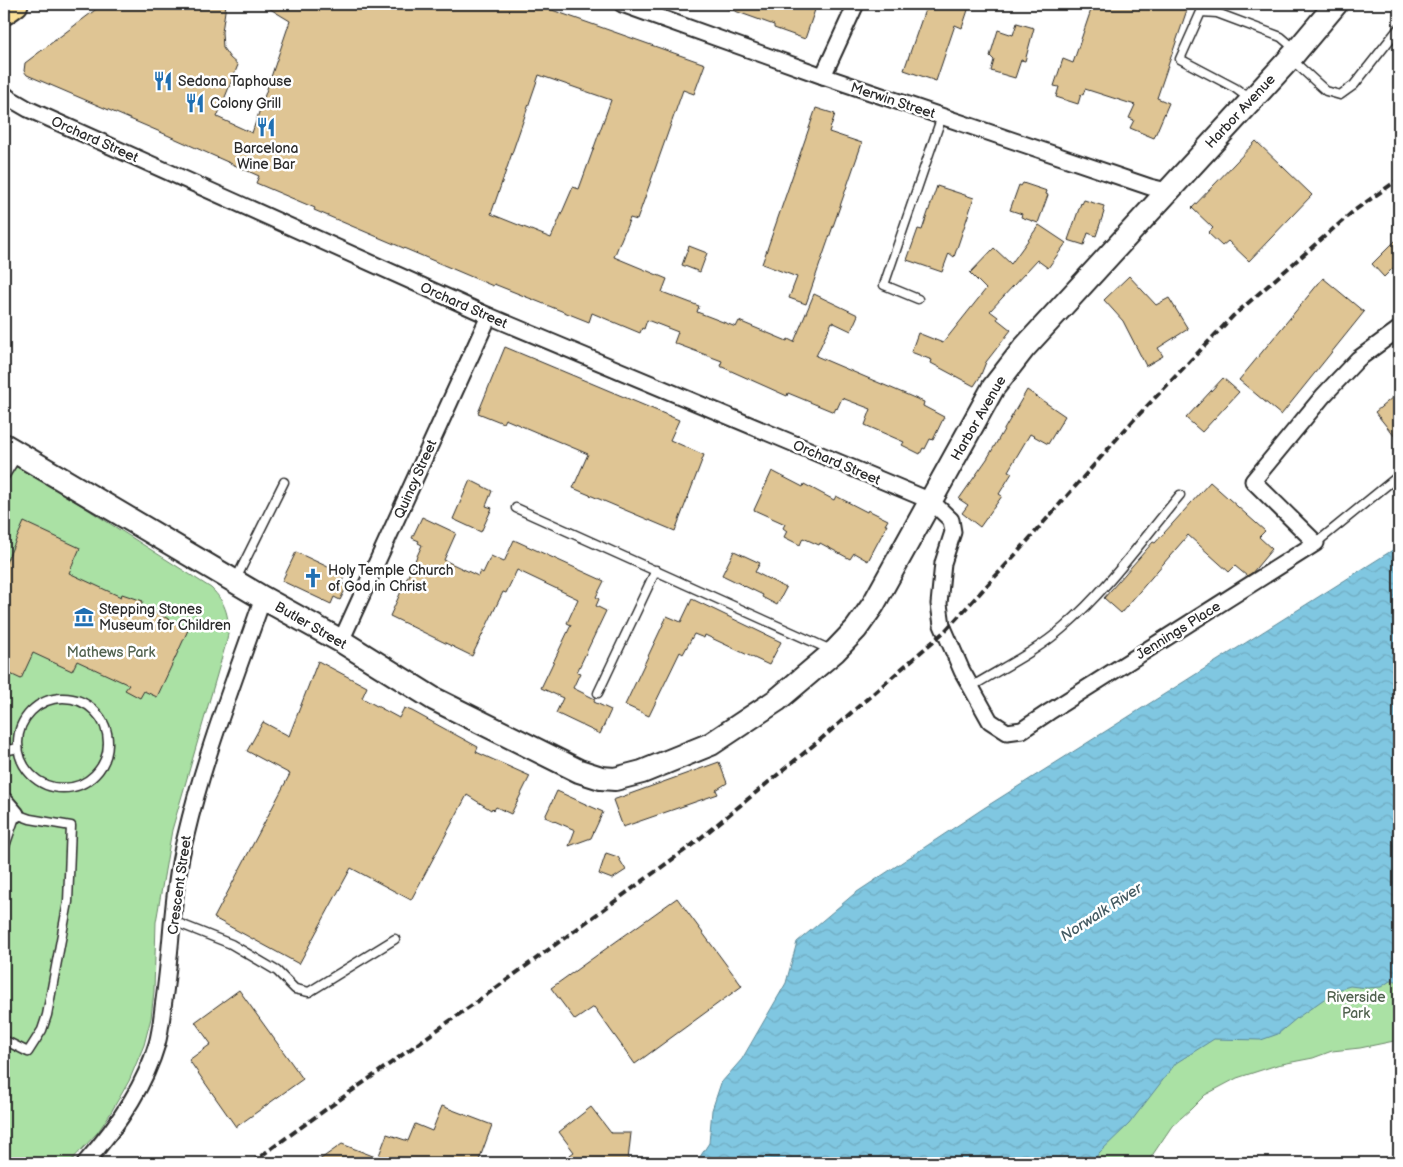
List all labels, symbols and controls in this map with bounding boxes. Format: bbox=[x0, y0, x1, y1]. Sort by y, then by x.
restaurant icon: Sedona Taphouse bbox=[152, 70, 174, 92]
street label: Harbor Avenue bbox=[1202, 71, 1279, 152]
place label: Sedona Taphouse bbox=[178, 73, 292, 90]
street label: Merwin Street bbox=[848, 79, 938, 122]
restaurant icon: Colony Grill bbox=[184, 92, 206, 114]
place label: Colony Grill bbox=[210, 95, 281, 112]
street label: Orchard Street bbox=[49, 113, 142, 166]
restaurant icon: Barcelona Wine Bar bbox=[255, 116, 277, 138]
place label: Barcelona Wine Bar bbox=[234, 140, 298, 173]
street label: Orchard Street bbox=[418, 279, 511, 332]
street label: Harbor Avenue bbox=[947, 373, 1010, 464]
street label: Quincy Street bbox=[390, 436, 441, 521]
street label: Orchard Street bbox=[791, 436, 884, 489]
place label: Holy Temple Church of God in Christ bbox=[328, 562, 454, 595]
church icon: Holy Temple Church of God in Christ bbox=[302, 567, 324, 589]
street label: Butler Street bbox=[272, 598, 350, 653]
street label: Jennings Place bbox=[1133, 598, 1224, 663]
place label: Stepping Stones Museum for Children bbox=[99, 601, 231, 634]
museum icon: Stepping Stones Museum for Children bbox=[73, 606, 95, 628]
park label: Mathews Park bbox=[67, 644, 155, 661]
street label: Crescent Street bbox=[164, 834, 195, 936]
water label: Norwalk River bbox=[1057, 878, 1147, 946]
park label: Riverside Park bbox=[1326, 989, 1386, 1022]

